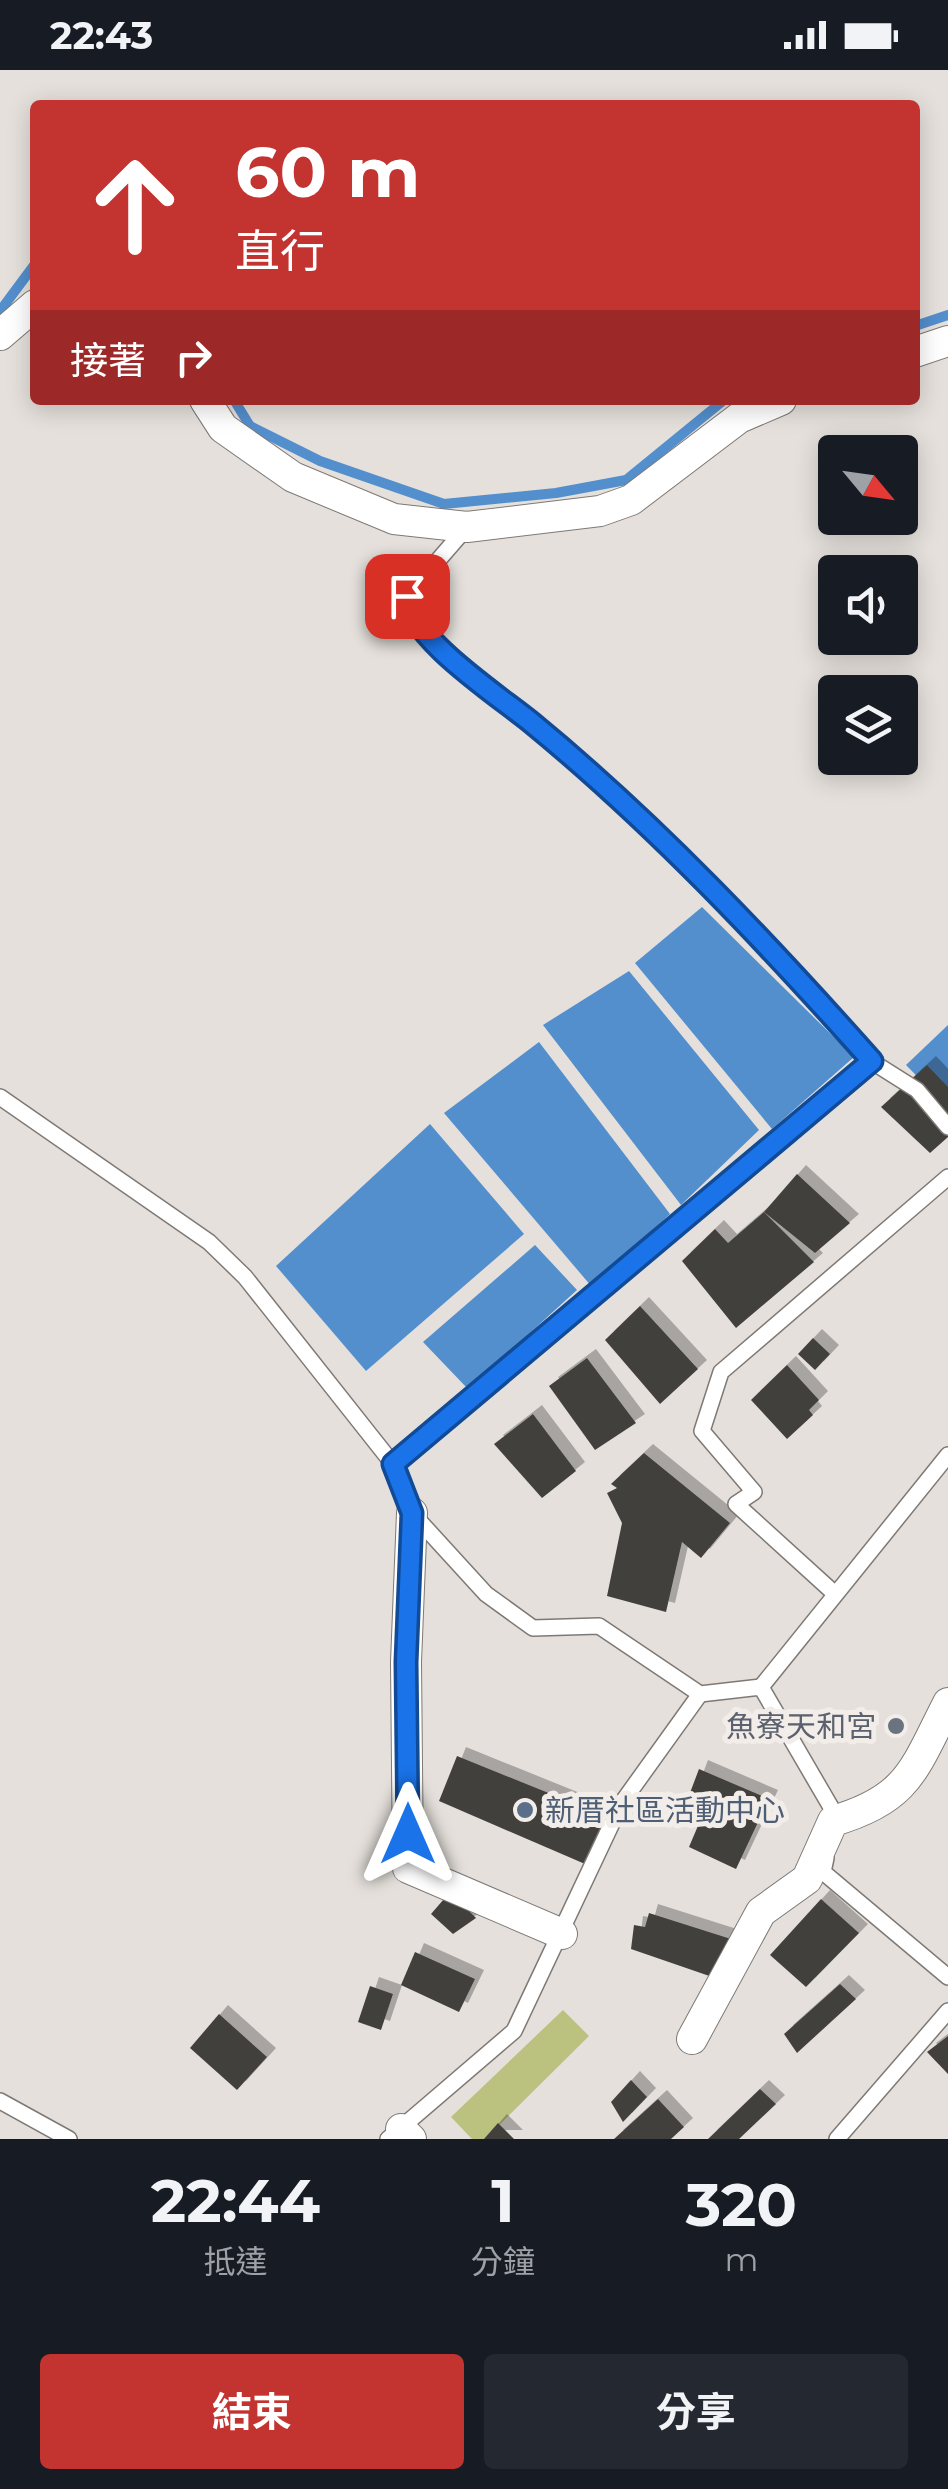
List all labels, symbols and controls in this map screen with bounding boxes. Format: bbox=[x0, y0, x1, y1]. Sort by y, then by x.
text: 22:43 bbox=[50, 12, 153, 59]
text: 60 m bbox=[235, 129, 420, 215]
icon: ahead bbox=[70, 140, 200, 270]
text: 直行 bbox=[235, 223, 325, 278]
icon: right bbox=[166, 330, 221, 385]
text: 接著 bbox=[70, 337, 146, 384]
north arrow bbox=[818, 435, 918, 535]
map controls bbox=[818, 435, 918, 775]
pin bbox=[365, 554, 450, 639]
button: sound bbox=[818, 555, 918, 655]
icon: arrive bbox=[380, 569, 435, 624]
button: layers bbox=[818, 675, 918, 775]
place label: 魚寮天和宮 bbox=[726, 1708, 876, 1745]
marker: 魚寮天和宮 bbox=[885, 1715, 907, 1737]
position arrow bbox=[356, 1782, 460, 1886]
place label: 新厝社區活動中心 bbox=[545, 1792, 785, 1829]
marker: 新厝社區活動中心 bbox=[514, 1799, 536, 1821]
text: 22:44 bbox=[151, 2164, 320, 2237]
text: 1 bbox=[491, 2164, 515, 2237]
text: 320 bbox=[686, 2168, 797, 2241]
text: m bbox=[724, 2240, 758, 2279]
text: 抵達 bbox=[203, 2242, 267, 2281]
text: 分鐘 bbox=[471, 2242, 535, 2281]
button: 結束 bbox=[40, 2354, 464, 2469]
button: 分享 bbox=[484, 2354, 908, 2469]

